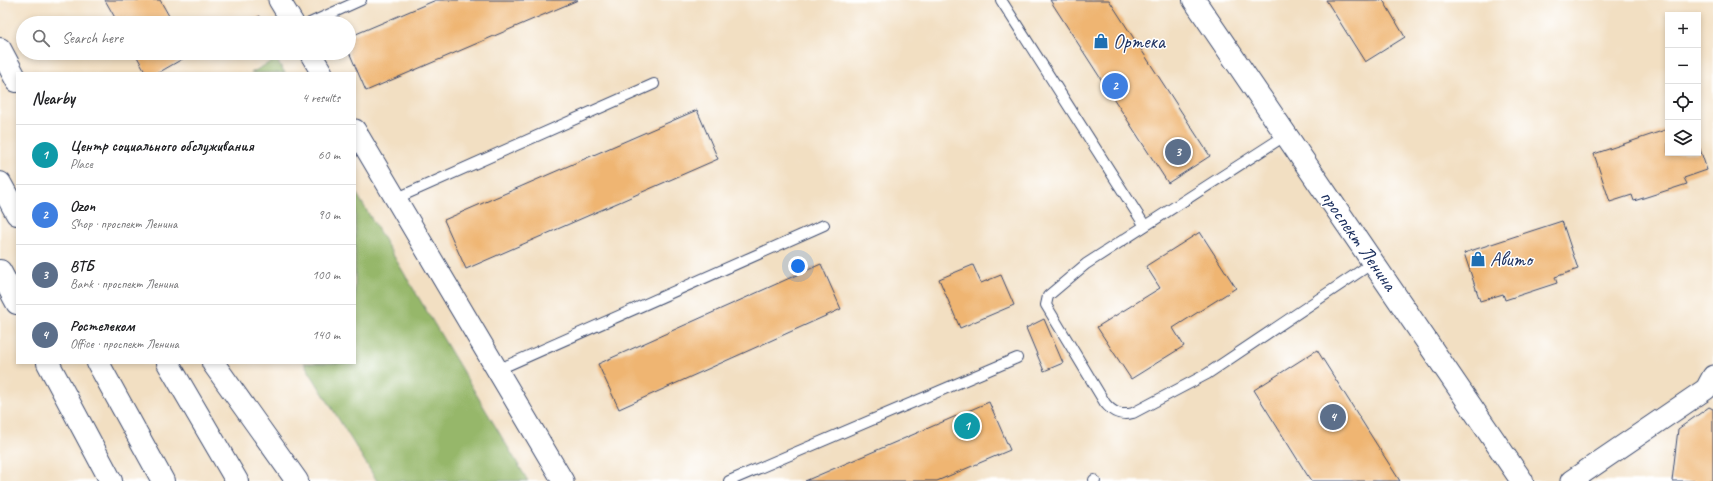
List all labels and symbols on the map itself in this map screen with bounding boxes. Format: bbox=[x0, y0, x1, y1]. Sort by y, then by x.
place label: Ортека bbox=[1113, 29, 1167, 54]
shop icon: Ортека bbox=[1092, 32, 1110, 50]
pin: 2 bbox=[1102, 71, 1128, 101]
pin: 3 bbox=[1165, 137, 1191, 167]
street label: проспект Ленина bbox=[1315, 185, 1404, 297]
place label: Авито bbox=[1490, 247, 1534, 272]
shop icon: Авито bbox=[1469, 250, 1487, 268]
your location bbox=[788, 256, 808, 276]
pin: 4 bbox=[1320, 402, 1346, 432]
pin: 1 bbox=[954, 411, 980, 441]

